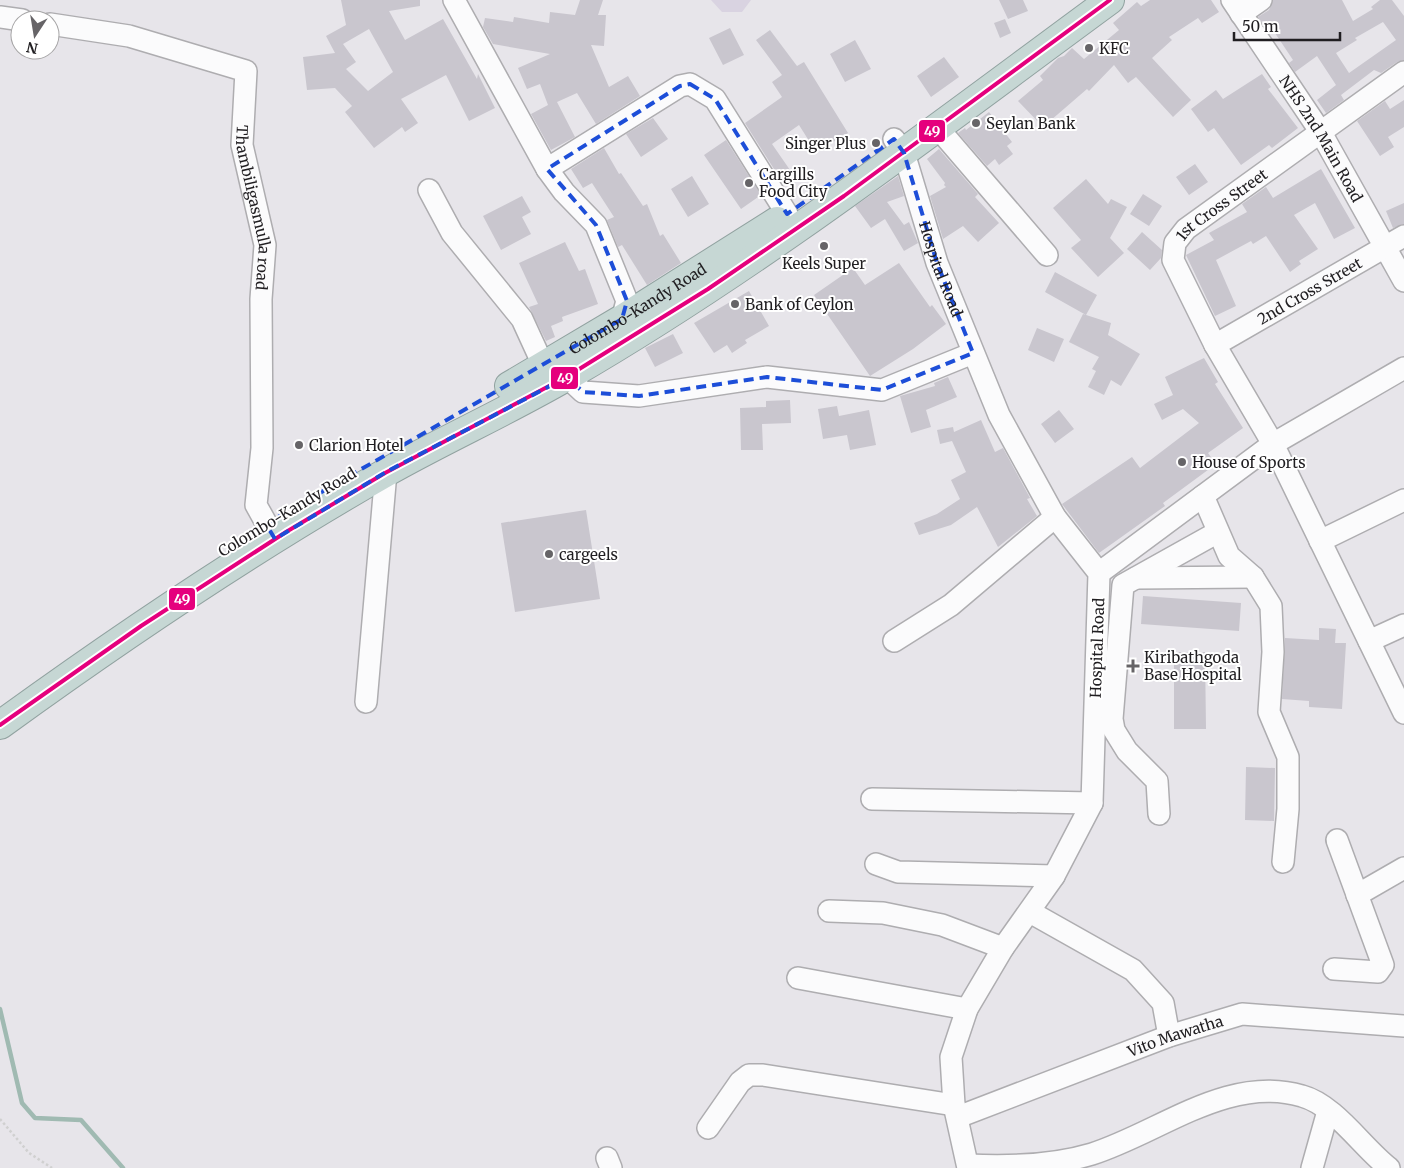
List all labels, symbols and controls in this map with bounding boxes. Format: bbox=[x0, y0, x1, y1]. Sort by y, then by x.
north arrow bbox=[10, 10, 60, 60]
scale bar bbox=[1234, 10, 1340, 42]
text: 50 m bbox=[1242, 17, 1279, 36]
text: N bbox=[25, 38, 40, 58]
place label: KFC bbox=[1099, 39, 1129, 58]
marker: KFC bbox=[1083, 42, 1095, 54]
street label: NHS 2nd Main Road bbox=[1276, 71, 1367, 205]
place label: Seylan Bank bbox=[986, 114, 1076, 133]
marker: Seylan Bank bbox=[970, 117, 982, 129]
line badge: 49 bbox=[918, 119, 946, 143]
text: 49 bbox=[924, 122, 940, 140]
street label: Thambiligasmulla road bbox=[232, 124, 275, 291]
place label: Singer Plus bbox=[785, 134, 866, 153]
marker: Singer Plus bbox=[870, 137, 882, 149]
street label: 1st Cross Street bbox=[1171, 164, 1271, 244]
place label: Cargills Food City bbox=[759, 165, 828, 201]
marker: Cargills Food City bbox=[743, 177, 755, 189]
street label: Hospital Road bbox=[915, 219, 967, 320]
marker: Keels Super bbox=[818, 240, 830, 252]
street label: 2nd Cross Street bbox=[1254, 253, 1365, 328]
place label: Keels Super bbox=[782, 254, 866, 273]
street label: Colombo-Kandy Road bbox=[565, 259, 710, 358]
place label: Bank of Ceylon bbox=[745, 295, 854, 314]
marker: Bank of Ceylon bbox=[729, 298, 741, 310]
line badge: 49 bbox=[550, 366, 579, 390]
text: 49 bbox=[557, 369, 573, 387]
place label: Clarion Hotel bbox=[309, 436, 404, 455]
marker: Clarion Hotel bbox=[293, 439, 305, 451]
place label: House of Sports bbox=[1192, 453, 1306, 472]
marker: House of Sports bbox=[1176, 456, 1188, 468]
street label: Colombo-Kandy Road bbox=[214, 463, 360, 561]
place label: cargeels bbox=[559, 545, 618, 564]
marker: cargeels bbox=[543, 548, 555, 560]
line badge: 49 bbox=[168, 587, 196, 611]
text: 49 bbox=[174, 590, 190, 608]
street label: Hospital Road bbox=[1086, 598, 1108, 698]
place label: Kiribathgoda Base Hospital bbox=[1144, 648, 1242, 684]
marker: Kiribathgoda Base Hospital bbox=[1126, 659, 1140, 673]
street label: Vito Mawatha bbox=[1124, 1011, 1225, 1061]

